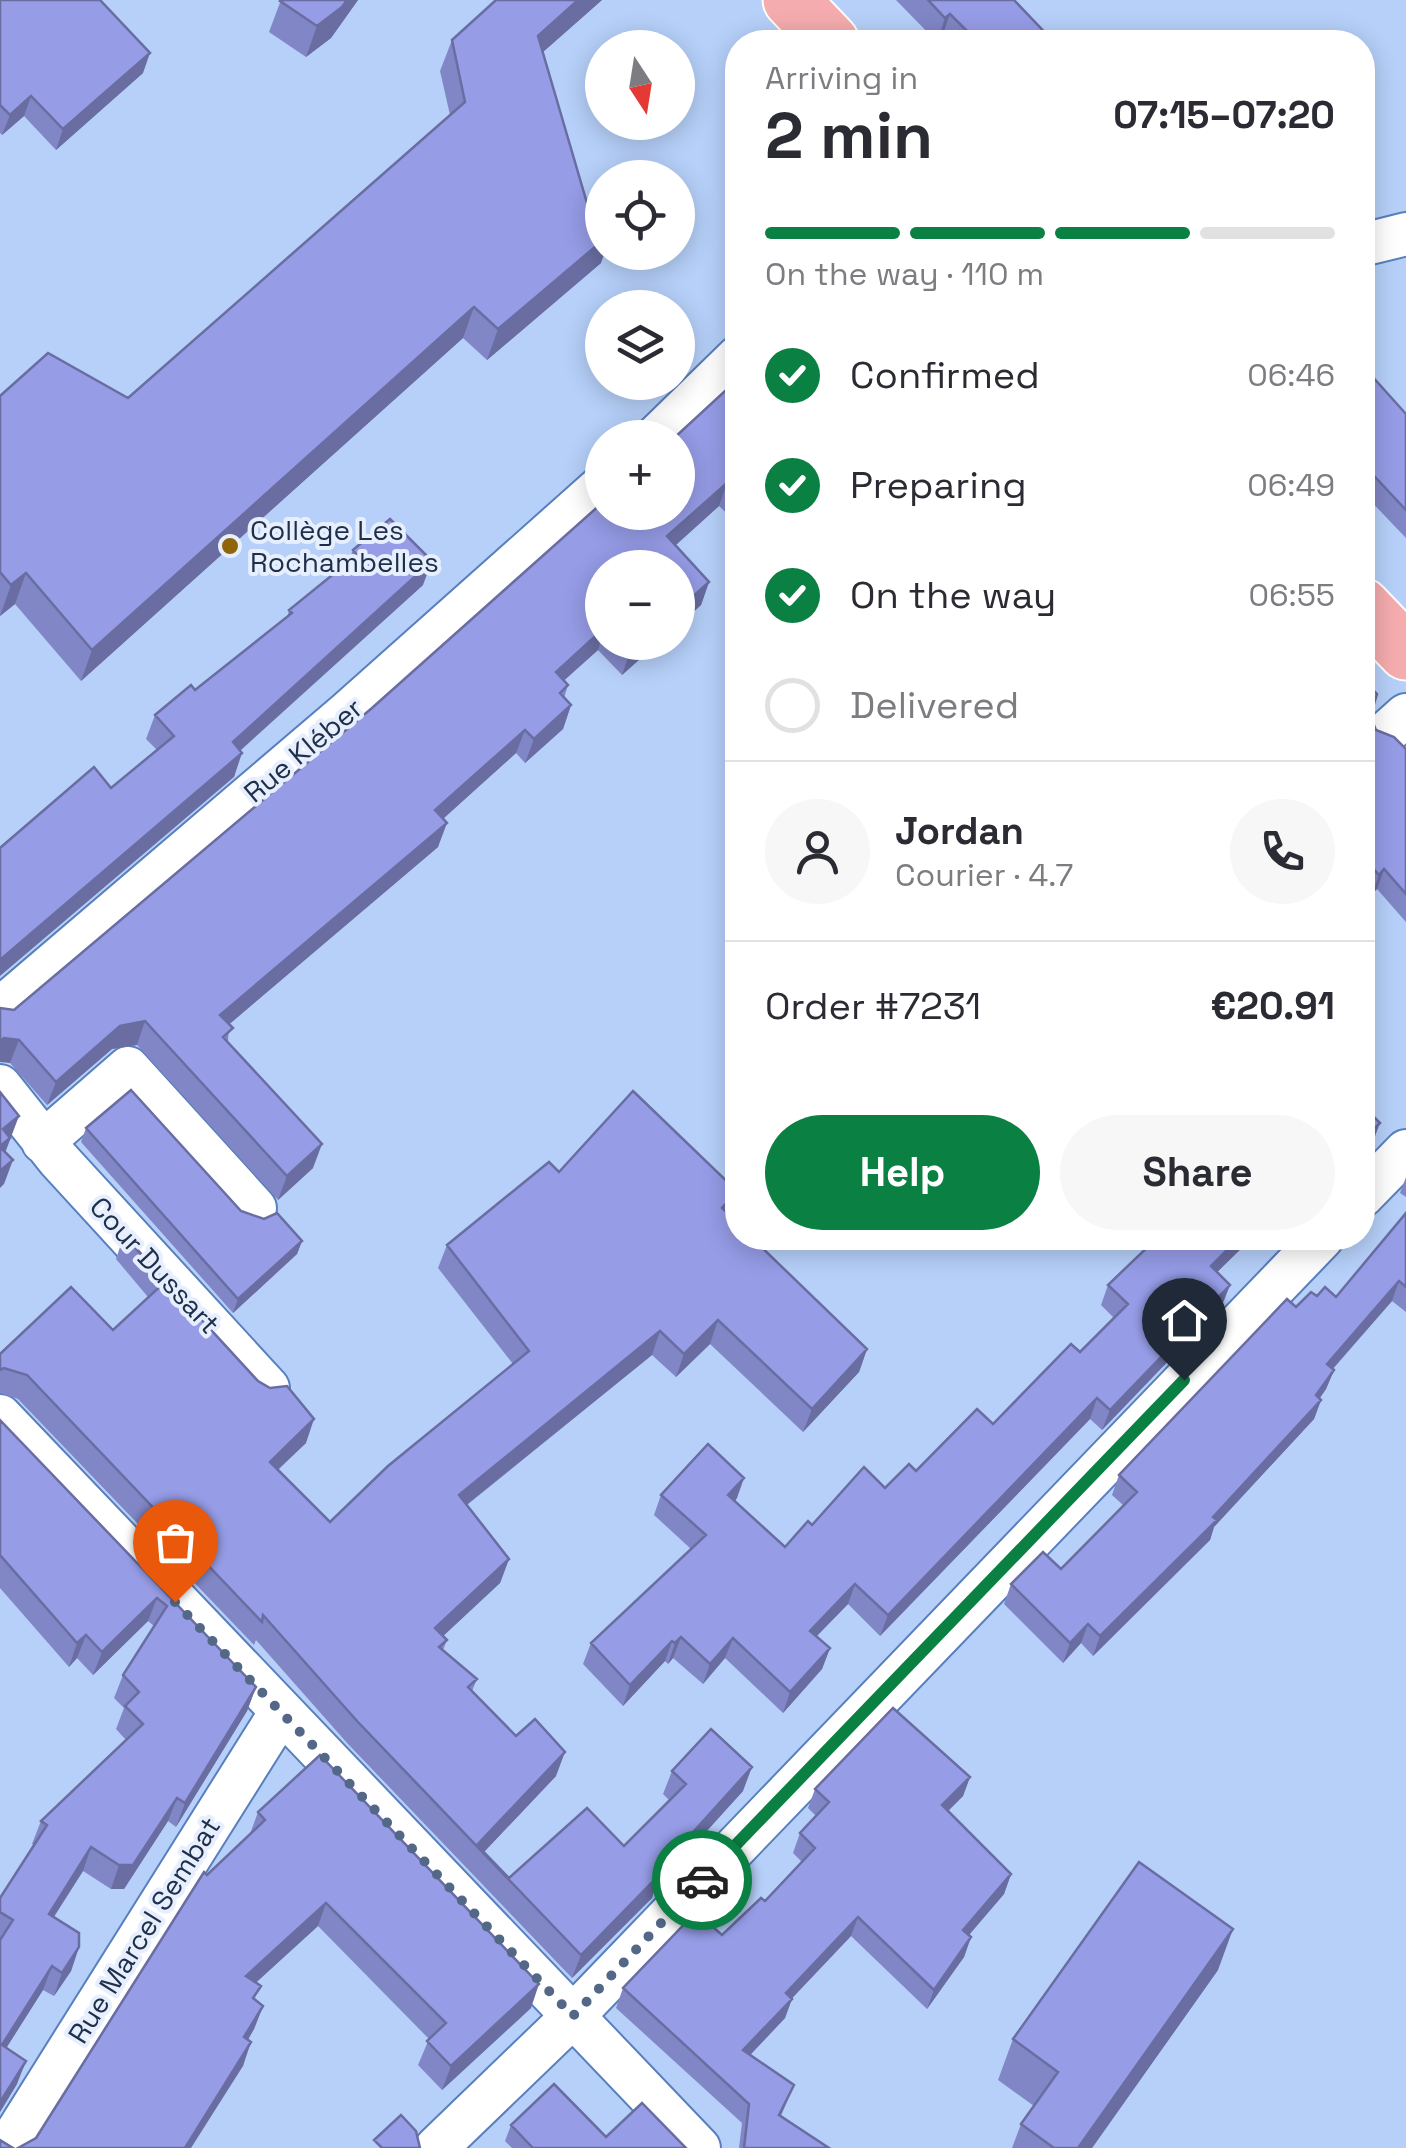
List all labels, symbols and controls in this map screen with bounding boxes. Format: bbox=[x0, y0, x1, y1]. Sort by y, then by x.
north arrow bbox=[585, 30, 695, 140]
map controls bbox=[585, 30, 695, 660]
text: Arriving in bbox=[765, 58, 918, 98]
text: 07:15–07:20 bbox=[1113, 91, 1335, 139]
text: 2 min bbox=[765, 94, 933, 177]
button: locate bbox=[585, 160, 695, 270]
text: On the way · 110 m bbox=[765, 254, 1044, 294]
button: layers bbox=[585, 290, 695, 400]
icon: check bbox=[765, 348, 820, 403]
text: Confirmed bbox=[850, 351, 1040, 399]
text: 06:46 bbox=[1247, 355, 1335, 395]
button: + bbox=[585, 420, 695, 530]
icon: check bbox=[765, 458, 820, 513]
text: Preparing bbox=[850, 461, 1027, 509]
text: 06:49 bbox=[1247, 465, 1335, 505]
place label: Collège Les Rochambelles bbox=[250, 512, 439, 580]
marker: Collège Les Rochambelles bbox=[219, 535, 241, 557]
button: − bbox=[585, 550, 695, 660]
icon: check bbox=[765, 568, 820, 623]
text: On the way bbox=[850, 571, 1056, 619]
text: 06:55 bbox=[1248, 575, 1335, 615]
text: Delivered bbox=[850, 681, 1019, 729]
street label: Rue Kléber bbox=[236, 690, 370, 810]
button: person bbox=[765, 799, 870, 904]
button: phone bbox=[1230, 799, 1335, 904]
text: Jordan bbox=[895, 807, 1024, 855]
text: Courier · 4.7 bbox=[895, 855, 1073, 895]
text: Order #7231 bbox=[765, 982, 981, 1030]
text: €20.91 bbox=[1211, 982, 1335, 1030]
button: Help bbox=[765, 1115, 1040, 1230]
button: Share bbox=[1060, 1115, 1335, 1230]
street label: Cour Dussart bbox=[82, 1189, 228, 1341]
pin bbox=[1142, 1278, 1227, 1381]
icon: home bbox=[1157, 1293, 1212, 1348]
pin bbox=[133, 1500, 218, 1603]
icon: bag bbox=[148, 1515, 203, 1570]
street label: Rue Marcel Sembat bbox=[60, 1810, 228, 2050]
courier bbox=[652, 1830, 752, 1930]
icon: car bbox=[675, 1853, 730, 1908]

